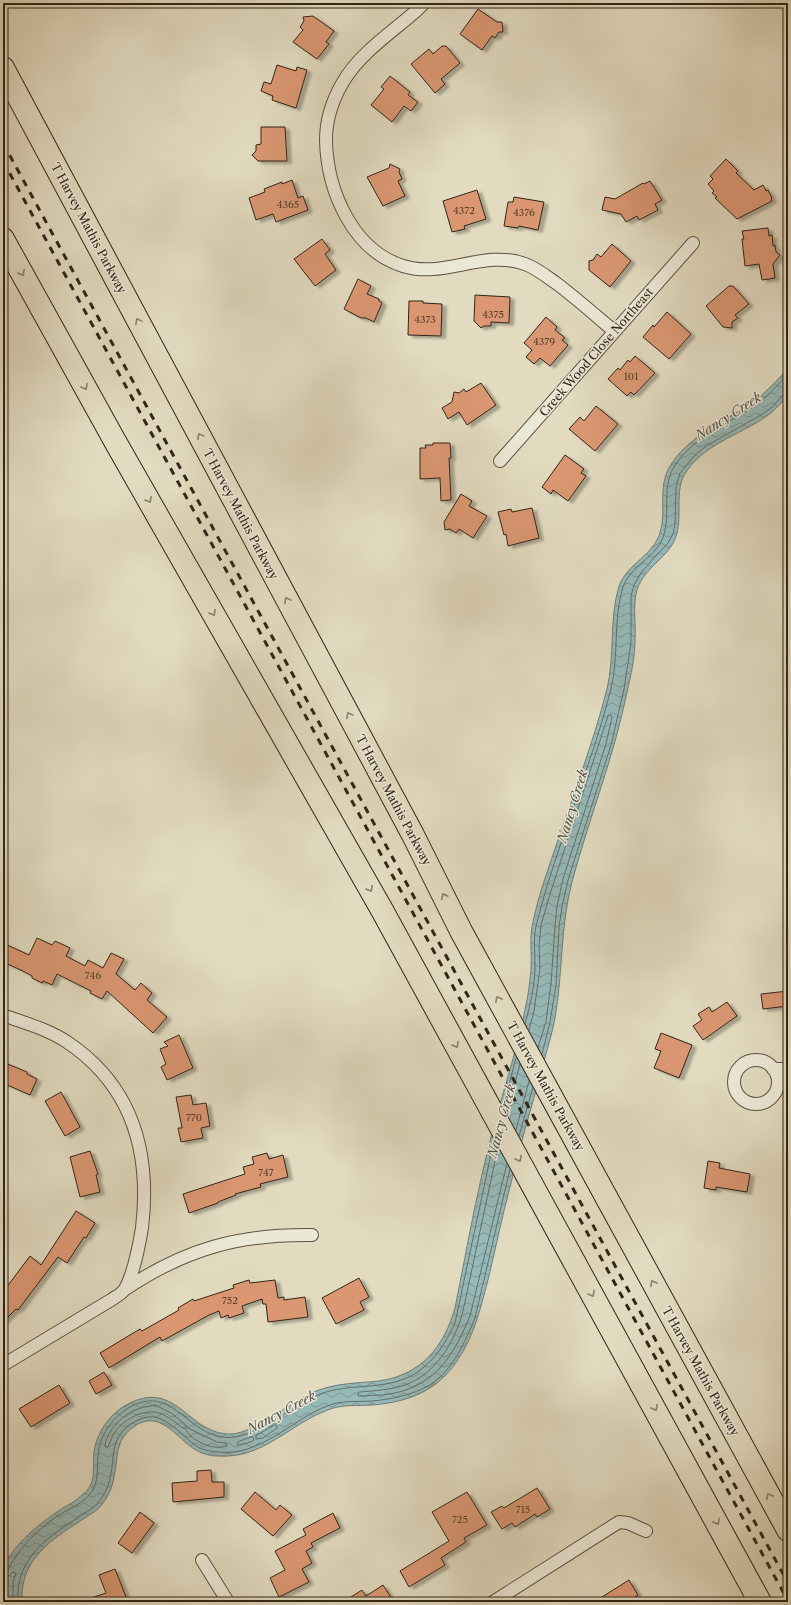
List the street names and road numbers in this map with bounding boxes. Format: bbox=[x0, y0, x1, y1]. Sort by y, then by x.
street label: T Harvey Mathis Parkway bbox=[48, 160, 130, 296]
street label: Creek Wood Close Northeast bbox=[536, 284, 657, 420]
street label: T Harvey Mathis Parkway bbox=[200, 446, 282, 582]
street label: T Harvey Mathis Parkway bbox=[353, 732, 435, 868]
street label: T Harvey Mathis Parkway bbox=[504, 1019, 588, 1154]
street label: T Harvey Mathis Parkway bbox=[659, 1304, 743, 1439]

